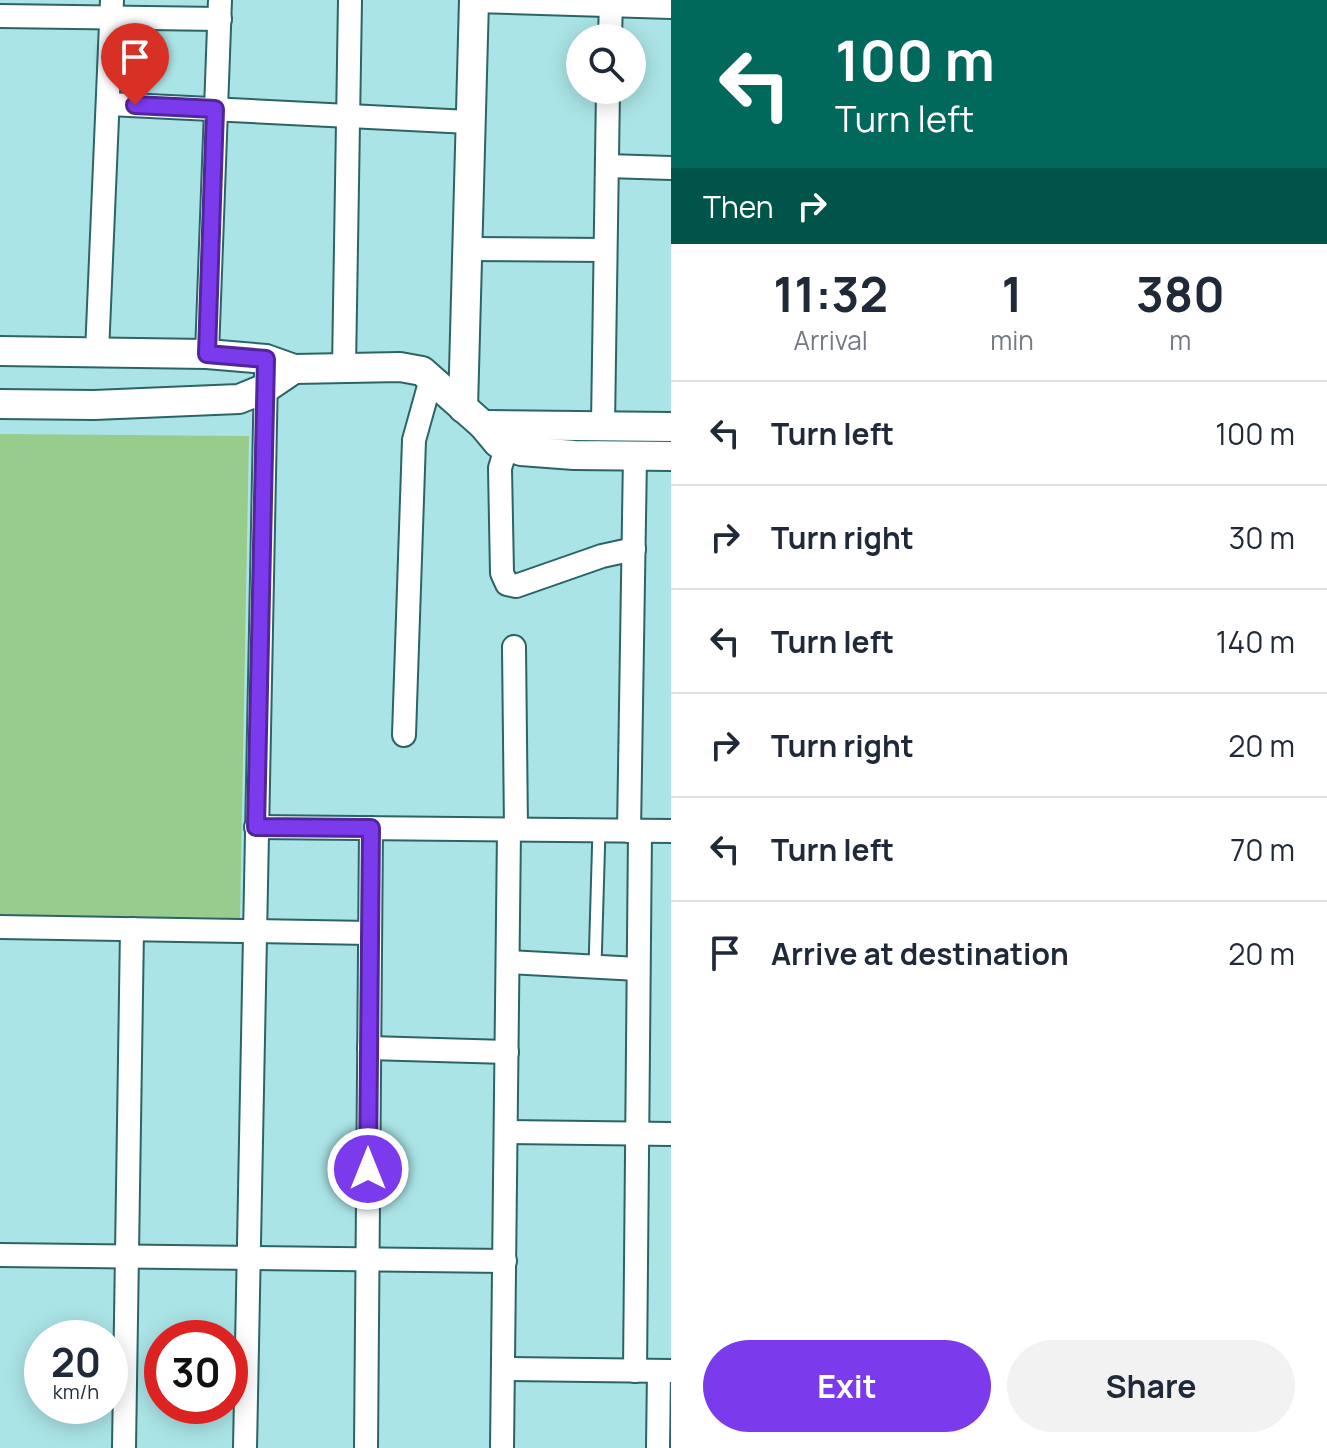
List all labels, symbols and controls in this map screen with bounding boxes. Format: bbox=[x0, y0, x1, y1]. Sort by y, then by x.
text: 100 m bbox=[835, 21, 995, 98]
pin bbox=[101, 23, 169, 105]
map controls bbox=[566, 24, 646, 104]
button: search bbox=[566, 24, 646, 104]
icon: left bbox=[703, 32, 807, 136]
icon: arrive bbox=[113, 35, 157, 79]
text: Turn left bbox=[835, 94, 974, 143]
icon: right bbox=[790, 184, 834, 228]
text: Then bbox=[703, 186, 774, 227]
text: 11:32 bbox=[773, 261, 888, 326]
text: 1 bbox=[1002, 261, 1023, 326]
text: 380 bbox=[1136, 261, 1225, 326]
text: Arrival bbox=[794, 322, 868, 358]
text: min bbox=[990, 322, 1034, 358]
text: m bbox=[1169, 322, 1191, 358]
icon: left bbox=[703, 411, 747, 455]
text: Turn left bbox=[771, 413, 894, 454]
text: 100 m bbox=[1215, 413, 1295, 454]
icon: right bbox=[703, 515, 747, 559]
text: Turn right bbox=[771, 517, 914, 558]
text: 30 m bbox=[1229, 517, 1295, 558]
icon: left bbox=[703, 619, 747, 663]
text: Turn left bbox=[771, 621, 894, 662]
text: 140 m bbox=[1216, 621, 1295, 662]
icon: right bbox=[703, 723, 747, 767]
text: Turn right bbox=[771, 725, 914, 766]
text: 20 m bbox=[1228, 725, 1295, 766]
icon: left bbox=[703, 827, 747, 871]
text: Turn left bbox=[771, 829, 894, 870]
text: 70 m bbox=[1230, 829, 1295, 870]
icon: arrive bbox=[703, 931, 747, 975]
text: Arrive at destination bbox=[771, 933, 1069, 974]
text: 20 m bbox=[1228, 933, 1295, 974]
position arrow bbox=[326, 1127, 410, 1211]
speed limit sign: 30 bbox=[144, 1320, 248, 1424]
text: 20 bbox=[51, 1334, 101, 1389]
button: Exit bbox=[703, 1340, 991, 1432]
button: Share bbox=[1007, 1340, 1295, 1432]
text: km/h bbox=[53, 1378, 99, 1405]

